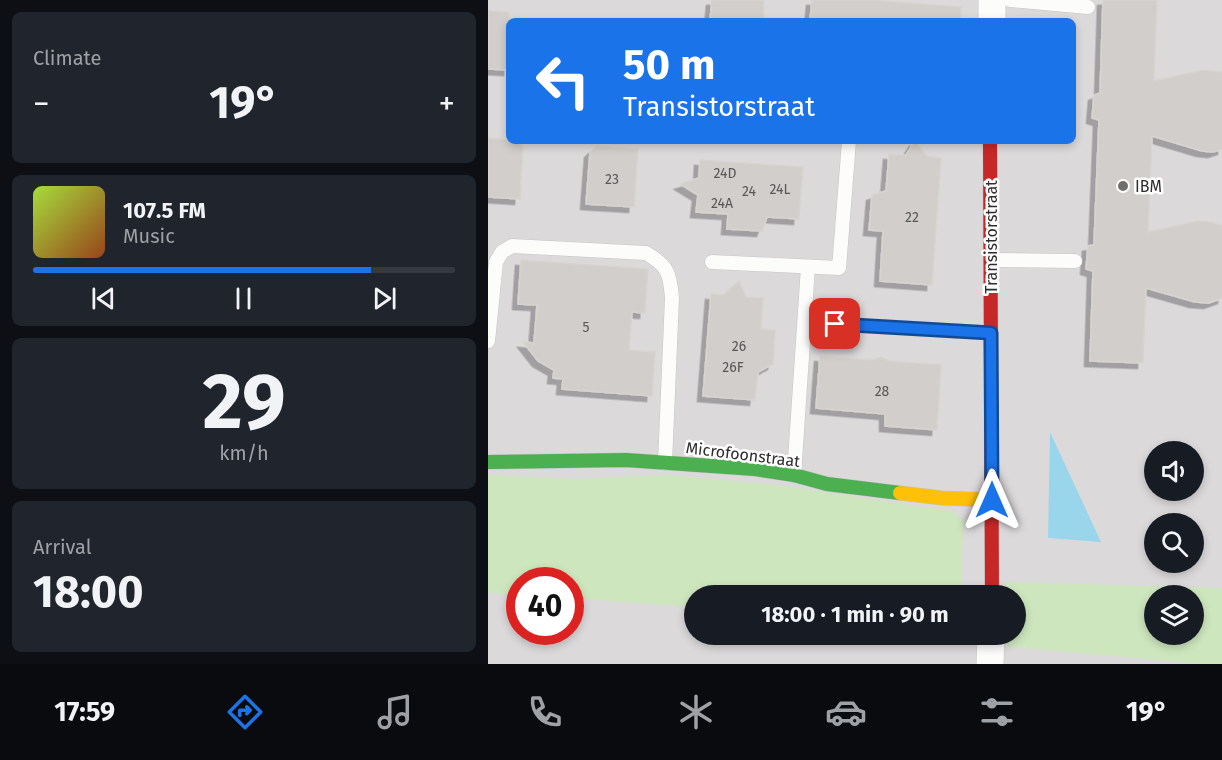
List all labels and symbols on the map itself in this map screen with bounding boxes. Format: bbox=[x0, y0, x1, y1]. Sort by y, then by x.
house number: 24D bbox=[713, 165, 737, 182]
house number: 23 bbox=[605, 171, 619, 188]
place label: IBM bbox=[1135, 177, 1162, 196]
marker: IBM bbox=[1116, 179, 1130, 193]
street label: Transistorstraat bbox=[982, 180, 1001, 294]
house number: 24L bbox=[770, 181, 791, 198]
house number: 24 bbox=[742, 183, 757, 200]
house number: 24A bbox=[711, 195, 733, 212]
house number: 22 bbox=[905, 209, 919, 226]
pin bbox=[809, 298, 860, 349]
house number: 5 bbox=[582, 319, 590, 336]
house number: 26 bbox=[732, 338, 746, 355]
house number: 26F bbox=[722, 359, 744, 376]
house number: 28 bbox=[875, 383, 890, 400]
street label: Microfoonstraat bbox=[685, 438, 801, 471]
position arrow bbox=[960, 468, 1024, 532]
speed limit sign: 40 bbox=[506, 567, 584, 645]

